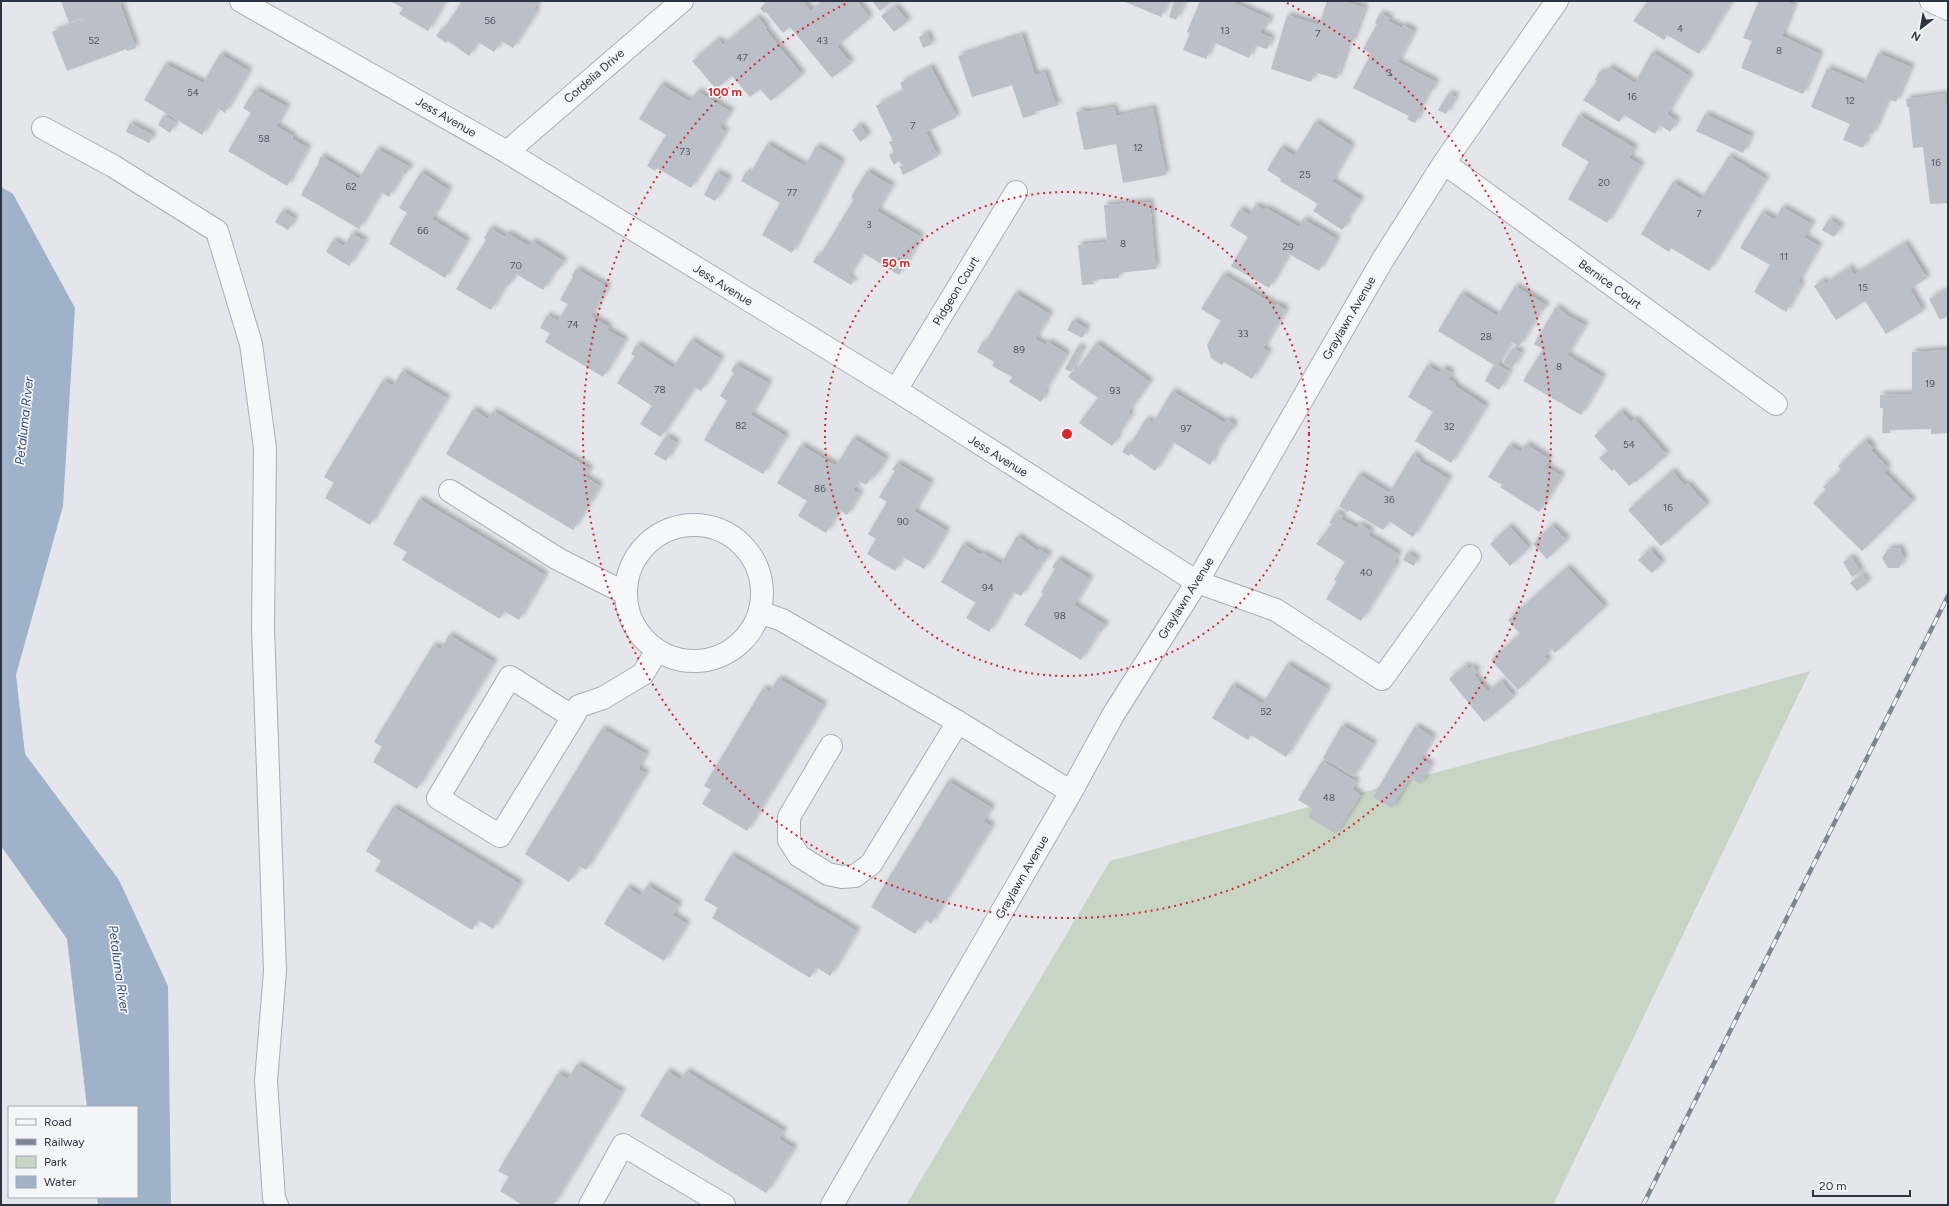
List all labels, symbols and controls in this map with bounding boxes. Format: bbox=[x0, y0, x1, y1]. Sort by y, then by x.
north arrow bbox=[1901, 8, 1941, 48]
house number: 56 bbox=[484, 14, 496, 27]
house number: 4 bbox=[1677, 22, 1683, 35]
house number: 13 bbox=[1220, 24, 1230, 37]
house number: 7 bbox=[1315, 27, 1321, 40]
text: N bbox=[1909, 28, 1923, 44]
house number: 52 bbox=[88, 34, 100, 47]
house number: 43 bbox=[816, 34, 828, 47]
house number: 8 bbox=[1776, 44, 1782, 57]
street label: Cordelia Drive bbox=[561, 46, 627, 106]
house number: 47 bbox=[736, 51, 748, 64]
house number: 3 bbox=[1386, 66, 1392, 79]
text: 100 m bbox=[708, 85, 742, 99]
house number: 54 bbox=[187, 86, 199, 99]
house number: 16 bbox=[1627, 90, 1637, 103]
street label: Jess Avenue bbox=[413, 94, 479, 140]
house number: 12 bbox=[1845, 94, 1855, 107]
house number: 7 bbox=[910, 119, 916, 132]
house number: 58 bbox=[258, 132, 270, 145]
house number: 12 bbox=[1133, 141, 1143, 154]
house number: 73 bbox=[680, 145, 690, 158]
house number: 16 bbox=[1931, 156, 1941, 169]
house number: 25 bbox=[1299, 168, 1311, 181]
house number: 20 bbox=[1598, 176, 1610, 189]
house number: 62 bbox=[345, 180, 357, 193]
house number: 77 bbox=[787, 186, 798, 199]
house number: 7 bbox=[1696, 207, 1702, 220]
house number: 3 bbox=[866, 218, 872, 231]
house number: 66 bbox=[417, 224, 429, 237]
house number: 8 bbox=[1120, 237, 1126, 250]
house number: 29 bbox=[1282, 240, 1294, 253]
house number: 11 bbox=[1780, 250, 1788, 263]
street label: Pidgeon Court bbox=[930, 254, 982, 328]
text: 50 m bbox=[882, 256, 910, 270]
street label: Bernice Court bbox=[1576, 256, 1645, 312]
house number: 70 bbox=[510, 259, 522, 272]
street label: Jess Avenue bbox=[691, 261, 756, 309]
street label: Graylawn Avenue bbox=[1319, 273, 1379, 362]
house number: 15 bbox=[1858, 281, 1868, 294]
house number: 74 bbox=[567, 318, 579, 331]
house number: 33 bbox=[1238, 327, 1248, 340]
house number: 28 bbox=[1480, 330, 1492, 343]
house number: 89 bbox=[1013, 343, 1025, 356]
house number: 8 bbox=[1556, 360, 1562, 373]
water label: Petaluma River bbox=[12, 376, 36, 466]
house number: 19 bbox=[1925, 377, 1935, 390]
house number: 78 bbox=[654, 383, 666, 396]
house number: 93 bbox=[1109, 384, 1121, 397]
house number: 82 bbox=[735, 419, 747, 432]
house number: 32 bbox=[1443, 420, 1455, 433]
house number: 97 bbox=[1180, 422, 1192, 435]
centre of rings bbox=[1060, 427, 1074, 441]
street label: Jess Avenue bbox=[966, 432, 1031, 480]
house number: 54 bbox=[1623, 438, 1635, 451]
house number: 86 bbox=[814, 482, 826, 495]
house number: 36 bbox=[1383, 493, 1395, 506]
house number: 16 bbox=[1663, 501, 1673, 514]
house number: 90 bbox=[897, 515, 909, 528]
street label: Graylawn Avenue bbox=[1155, 554, 1217, 642]
house number: 40 bbox=[1360, 566, 1372, 579]
house number: 94 bbox=[982, 581, 994, 594]
house number: 98 bbox=[1054, 609, 1066, 622]
house number: 52 bbox=[1260, 705, 1272, 718]
house number: 48 bbox=[1323, 791, 1335, 804]
street label: Graylawn Avenue bbox=[992, 832, 1052, 921]
water label: Petaluma River bbox=[105, 924, 133, 1014]
legend bbox=[8, 1106, 138, 1198]
text: Road bbox=[44, 1115, 72, 1129]
text: Railway bbox=[44, 1135, 85, 1149]
text: Park bbox=[44, 1155, 67, 1169]
scale bar bbox=[1813, 1172, 1910, 1198]
text: Water bbox=[44, 1175, 76, 1189]
text: 20 m bbox=[1819, 1179, 1847, 1193]

